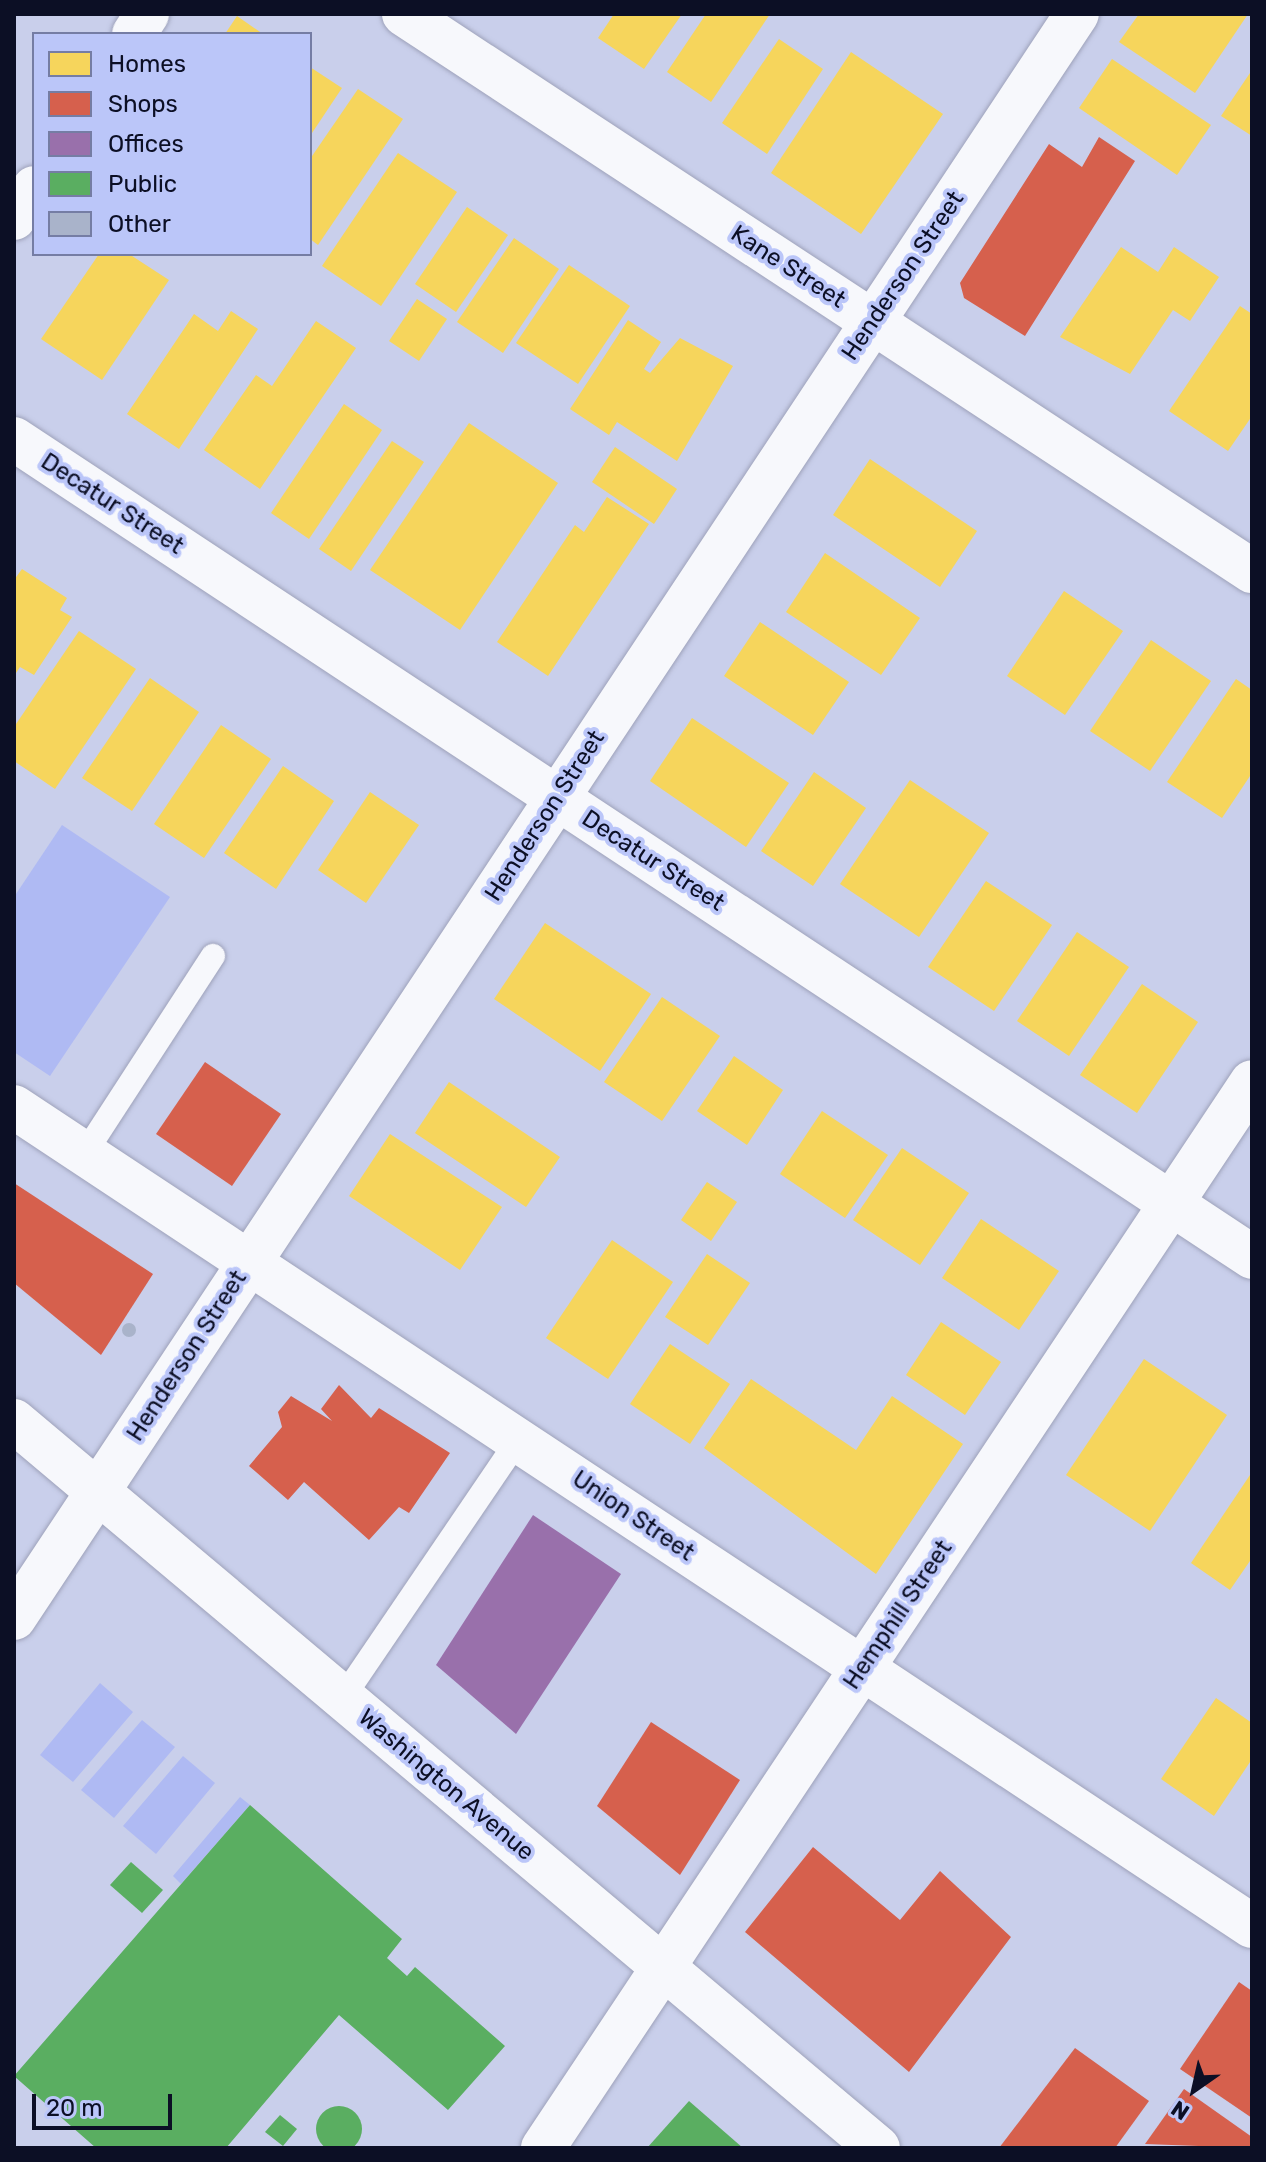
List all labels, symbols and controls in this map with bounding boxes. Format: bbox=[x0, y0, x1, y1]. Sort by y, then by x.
legend bbox=[32, 32, 312, 256]
text: Homes bbox=[108, 50, 186, 78]
text: Shops bbox=[108, 90, 178, 118]
text: Offices bbox=[108, 130, 184, 158]
text: Public bbox=[108, 170, 177, 198]
street label: Henderson Street bbox=[836, 186, 970, 366]
text: Other bbox=[108, 210, 171, 238]
street label: Kane Street bbox=[725, 219, 851, 315]
street label: Decatur Street bbox=[35, 447, 189, 561]
street label: Henderson Street bbox=[479, 725, 611, 907]
street label: Decatur Street bbox=[576, 804, 730, 918]
street label: Henderson Street bbox=[121, 1265, 253, 1447]
street label: Union Street bbox=[567, 1465, 699, 1567]
street label: Hemphill Street bbox=[838, 1535, 958, 1695]
street label: Washington Avenue bbox=[352, 1703, 540, 1867]
north arrow bbox=[1154, 2050, 1234, 2130]
scale bar bbox=[36, 2078, 176, 2128]
text: 20 m bbox=[46, 2094, 103, 2122]
text: N bbox=[1166, 2095, 1194, 2126]

